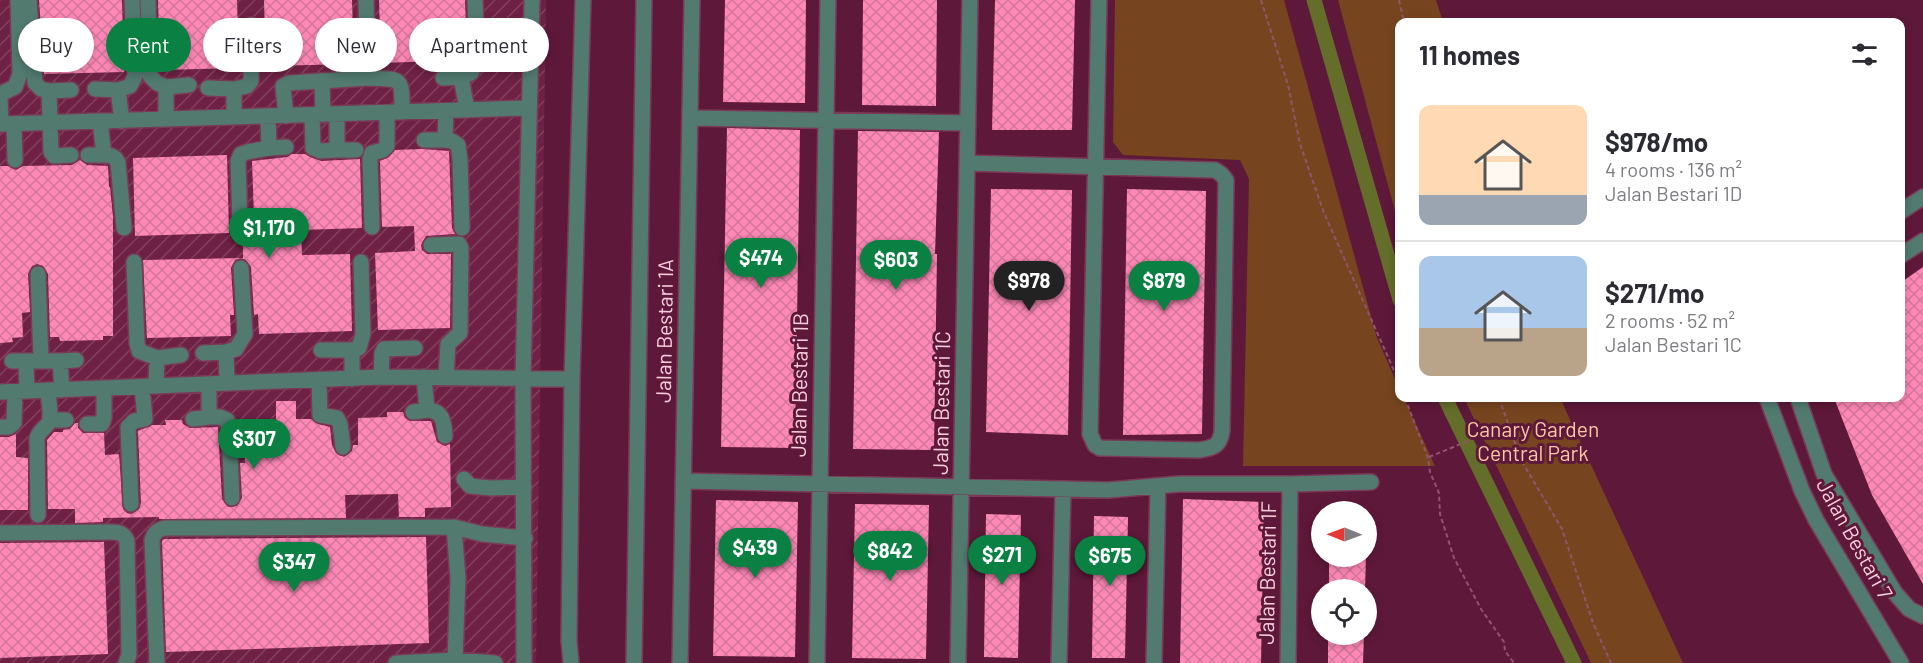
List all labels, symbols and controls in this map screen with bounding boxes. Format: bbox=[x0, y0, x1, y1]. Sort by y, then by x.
chip: Buy bbox=[18, 18, 94, 72]
chip: Rent bbox=[106, 18, 191, 72]
chip: Filters bbox=[203, 18, 303, 72]
chip: New bbox=[315, 18, 397, 72]
chip: Apartment bbox=[409, 18, 549, 72]
icon: filters bbox=[1848, 38, 1881, 71]
text: 11 homes bbox=[1419, 39, 1520, 70]
text: $978/mo bbox=[1605, 126, 1708, 157]
icon: home bbox=[1467, 129, 1539, 201]
text: 4 rooms · 136 m² bbox=[1605, 157, 1742, 181]
text: Jalan Bestari 1D bbox=[1605, 181, 1742, 205]
pin: $1,170 bbox=[220, 208, 318, 259]
text: $1,170 bbox=[243, 215, 295, 239]
pin: $474 bbox=[725, 238, 797, 289]
pin: $603 bbox=[860, 240, 932, 291]
text: $474 bbox=[739, 245, 783, 269]
text: $603 bbox=[874, 247, 918, 271]
street label: Jalan Bestari 1A bbox=[650, 259, 677, 403]
pin: $978 bbox=[993, 261, 1065, 312]
pin: $879 bbox=[1128, 261, 1200, 312]
text: $978 bbox=[1008, 268, 1050, 292]
text: $879 bbox=[1143, 268, 1185, 292]
text: $271/mo bbox=[1605, 277, 1704, 308]
icon: home bbox=[1467, 280, 1539, 352]
text: 2 rooms · 52 m² bbox=[1605, 308, 1735, 332]
street label: Jalan Bestari 1B bbox=[785, 313, 812, 457]
street label: Jalan Bestari 1C bbox=[927, 331, 954, 475]
text: Jalan Bestari 1C bbox=[1605, 332, 1742, 356]
park label: Canary Garden Central Park bbox=[1467, 416, 1599, 465]
pin: $307 bbox=[218, 419, 290, 470]
text: $307 bbox=[232, 426, 276, 450]
street label: Jalan Bestari 7 bbox=[1812, 474, 1899, 603]
street label: Jalan Bestari 1F bbox=[1253, 501, 1280, 645]
north arrow bbox=[1311, 501, 1377, 567]
map controls bbox=[1311, 501, 1377, 645]
pin: $439 bbox=[719, 528, 791, 579]
pin: $842 bbox=[854, 531, 926, 582]
text: $439 bbox=[733, 535, 777, 559]
pin: $271 bbox=[966, 535, 1038, 586]
pin: $675 bbox=[1074, 536, 1146, 587]
text: $842 bbox=[867, 538, 913, 562]
pin: $347 bbox=[258, 542, 330, 593]
text: $271 bbox=[982, 542, 1022, 566]
text: $675 bbox=[1089, 543, 1131, 567]
text: $347 bbox=[273, 549, 315, 573]
button: locate bbox=[1311, 579, 1377, 645]

